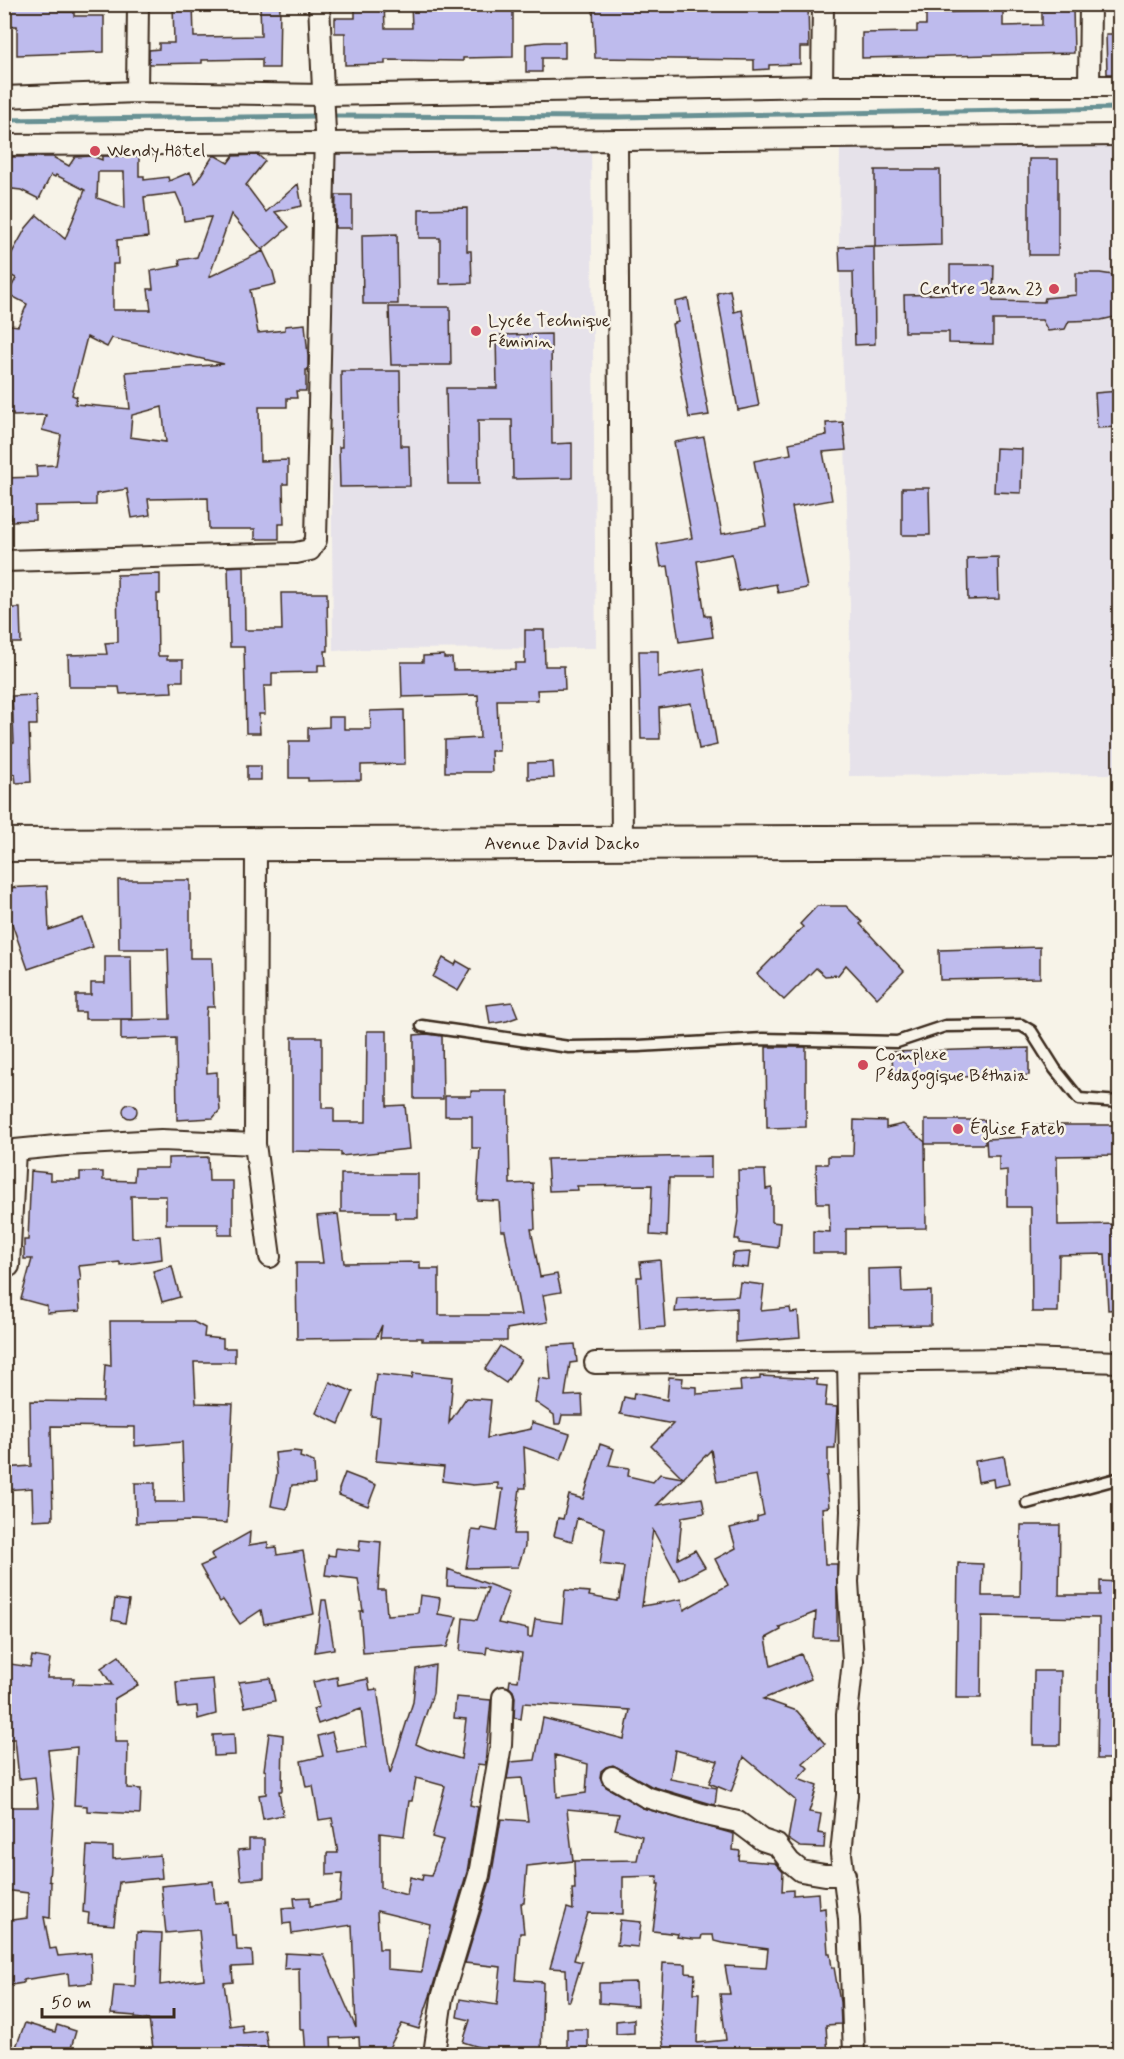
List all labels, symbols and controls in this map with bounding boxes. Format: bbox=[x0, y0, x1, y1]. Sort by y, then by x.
place label: Wendy Hôtel bbox=[107, 139, 205, 163]
marker: Wendy Hôtel bbox=[88, 144, 102, 158]
place label: Centre Jean 23 bbox=[919, 277, 1042, 301]
marker: Centre Jean 23 bbox=[1047, 282, 1061, 296]
place label: Lycée Technique Féminin bbox=[488, 309, 610, 354]
marker: Lycée Technique Féminin bbox=[469, 324, 483, 338]
street label: Avenue David Dacko bbox=[484, 832, 640, 856]
place label: Complexe Pédagogique Béthaia bbox=[875, 1043, 1028, 1090]
marker: Complexe Pédagogique Béthaia bbox=[856, 1058, 870, 1072]
place label: Église Fateb bbox=[970, 1117, 1065, 1141]
marker: Église Fateb bbox=[951, 1122, 965, 1136]
scale bar bbox=[42, 1981, 174, 2019]
text: 50 m bbox=[51, 1991, 91, 2015]

